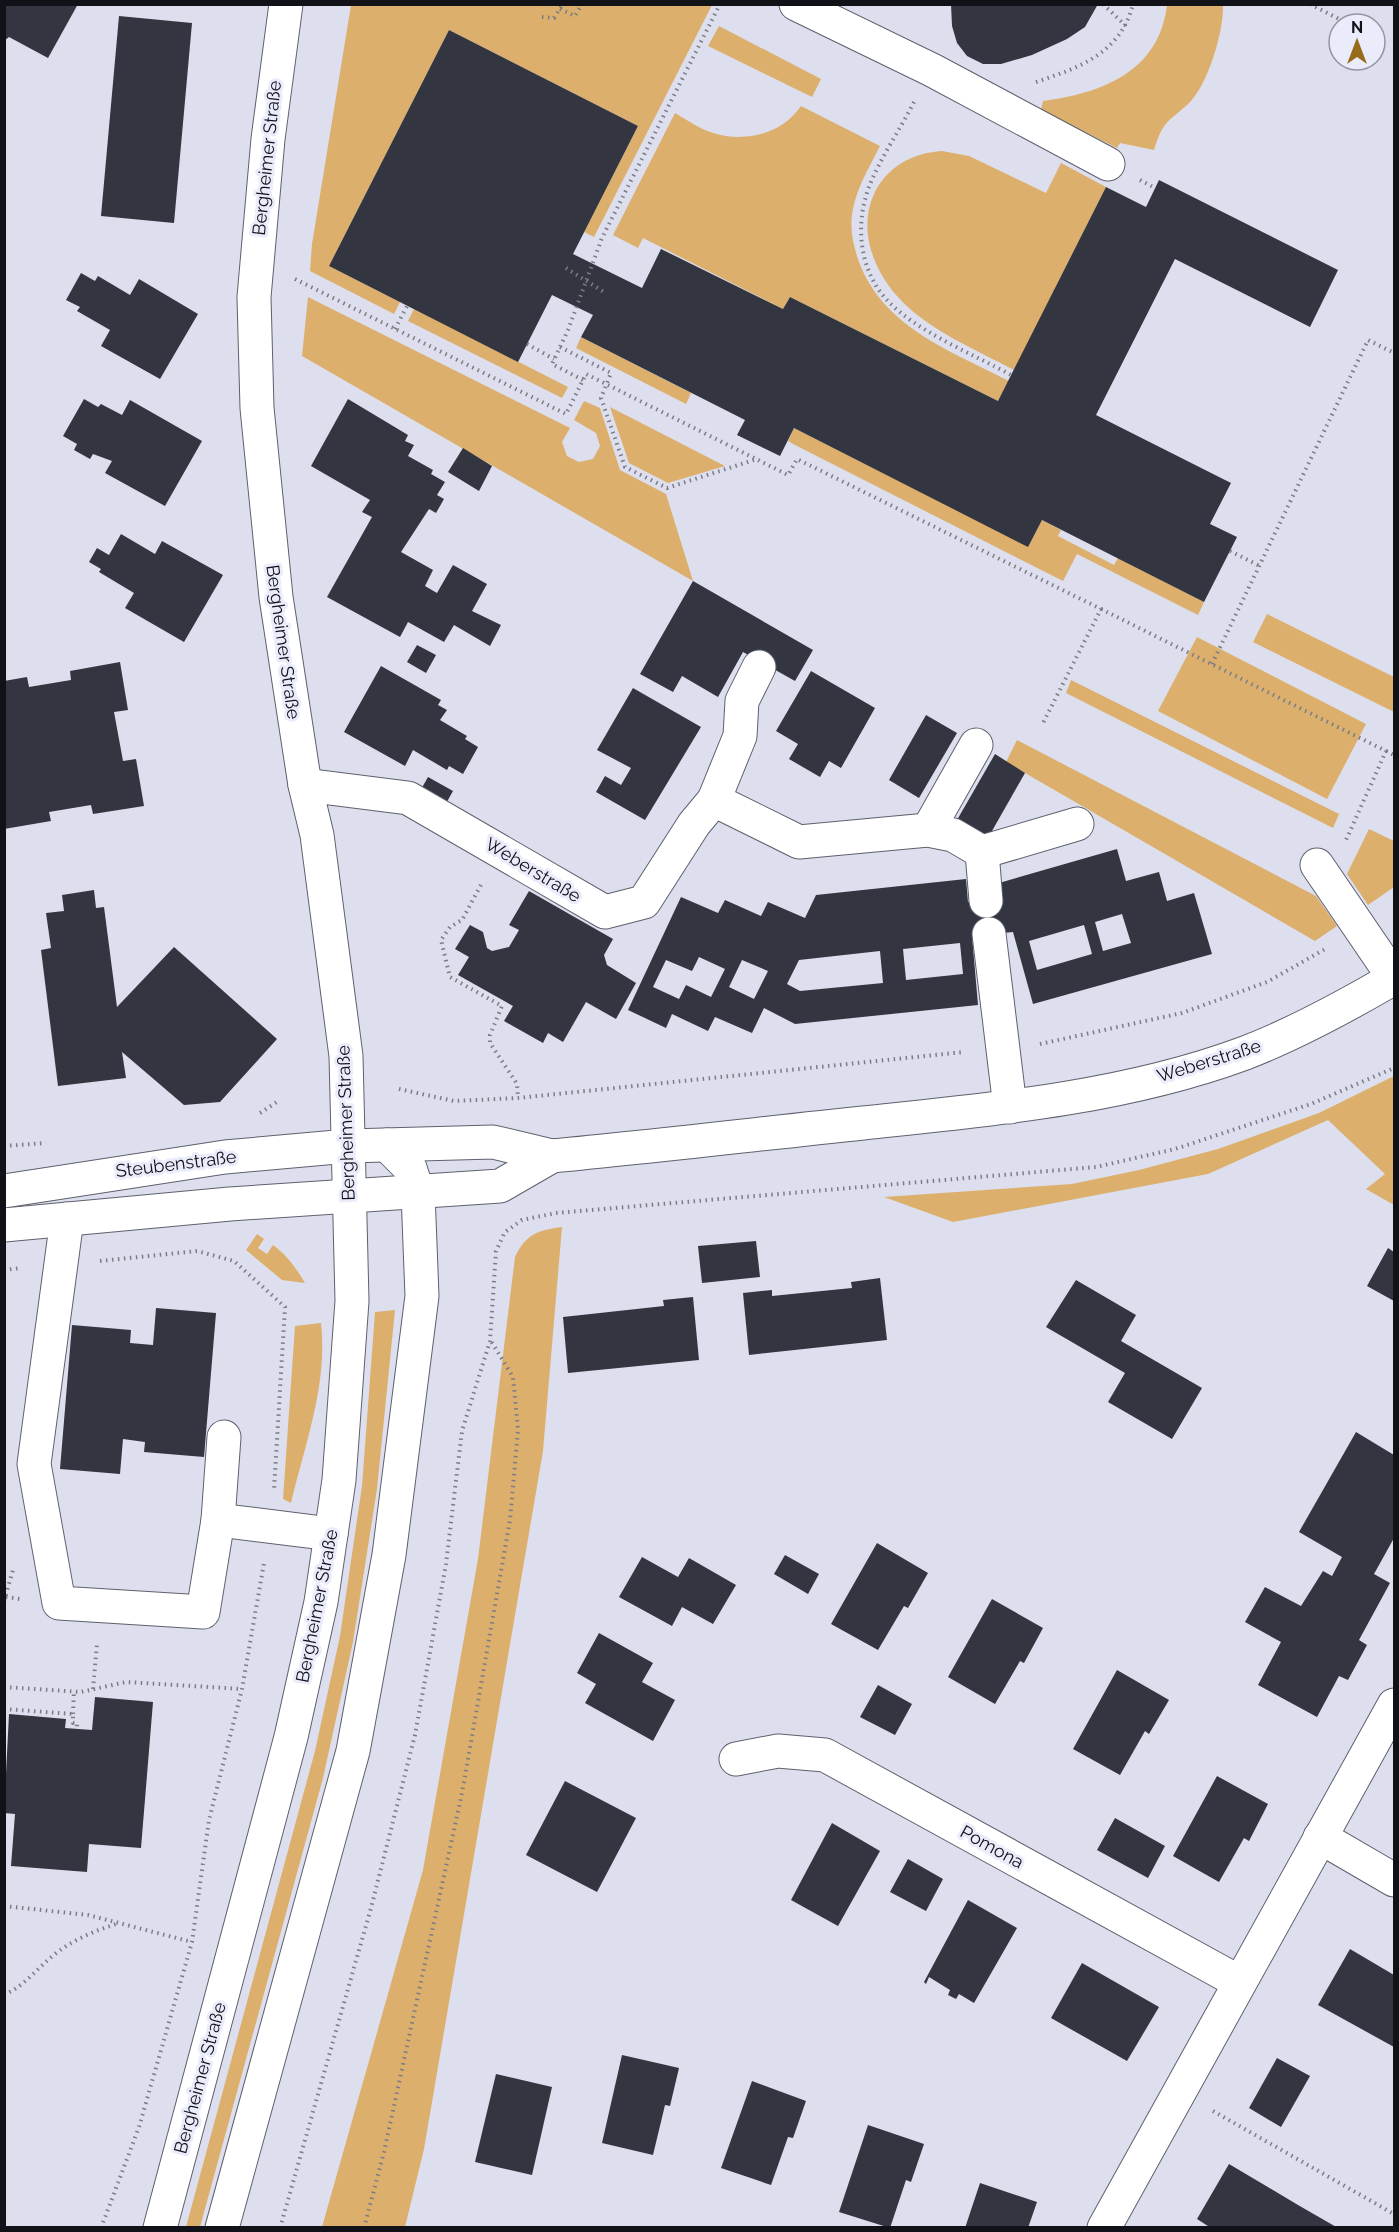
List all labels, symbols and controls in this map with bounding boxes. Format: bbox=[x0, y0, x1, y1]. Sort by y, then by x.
north arrow bbox=[1327, 12, 1387, 72]
text: N bbox=[1351, 18, 1363, 37]
street label: Bergheimer Straße bbox=[248, 79, 285, 236]
street label: Bergheimer Straße bbox=[262, 563, 305, 721]
street label: Weberstraße bbox=[482, 833, 585, 906]
street label: Weberstraße bbox=[1154, 1035, 1264, 1086]
street label: Bergheimer Straße bbox=[332, 1044, 359, 1201]
street label: Steubenstraße bbox=[114, 1146, 238, 1181]
street label: Bergheimer Straße bbox=[291, 1527, 342, 1684]
street label: Pomona bbox=[957, 1821, 1028, 1873]
street label: Bergheimer Straße bbox=[169, 2000, 230, 2156]

